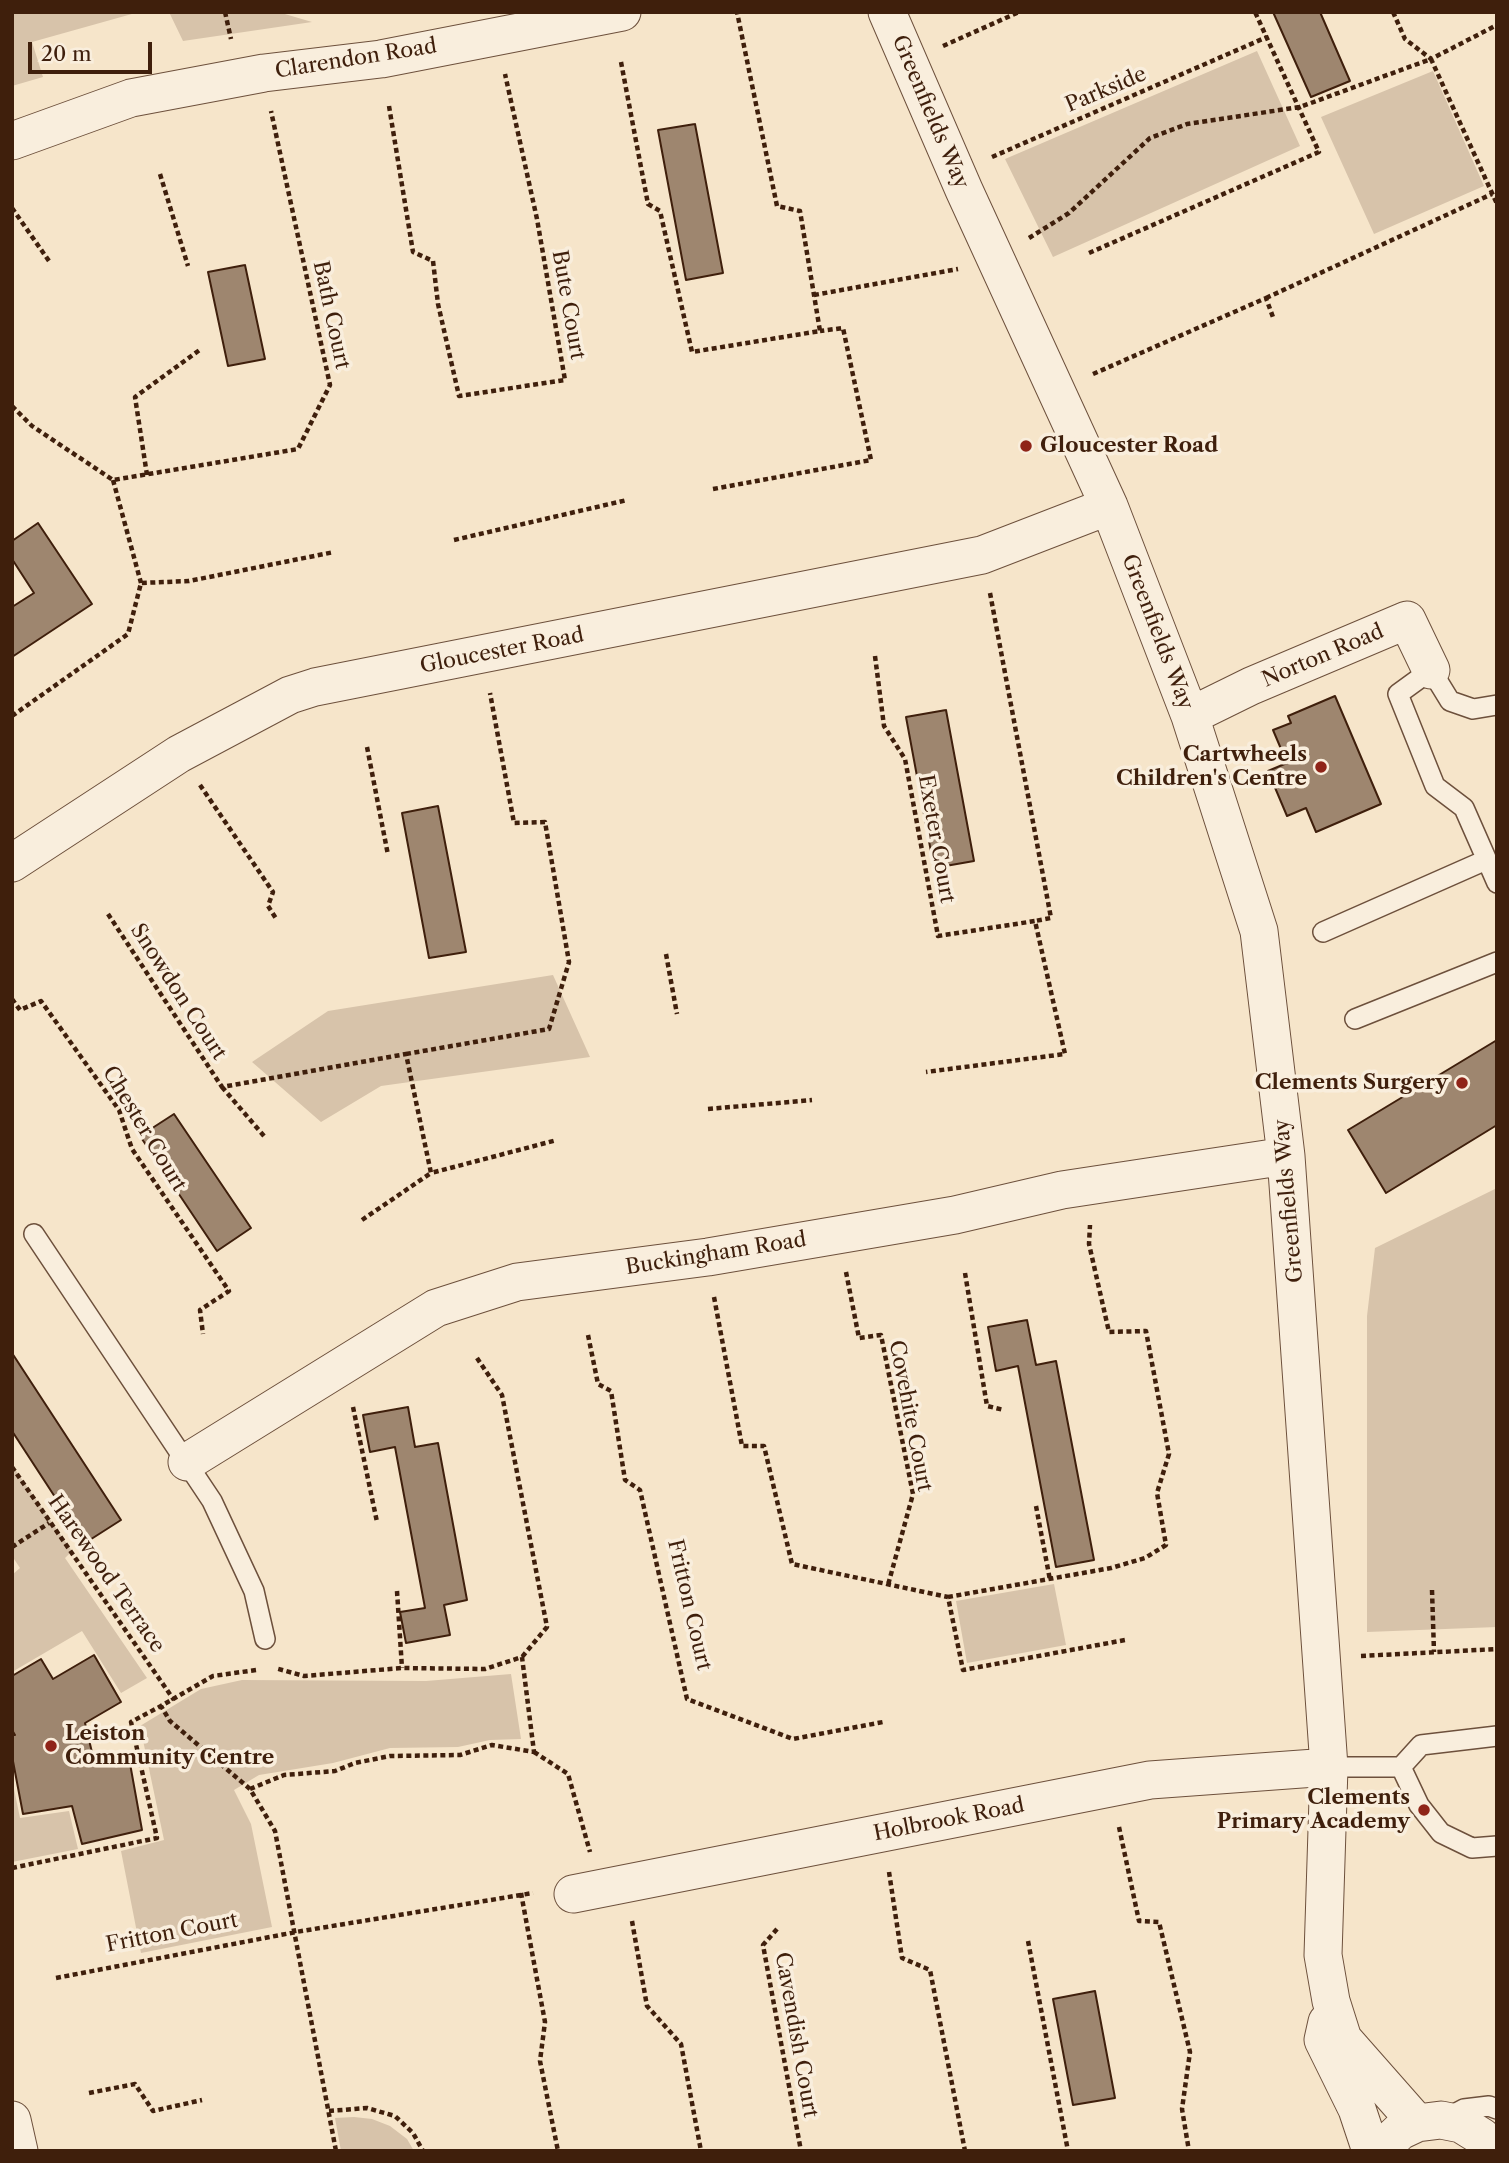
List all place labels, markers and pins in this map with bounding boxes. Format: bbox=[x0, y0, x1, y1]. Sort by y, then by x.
place label: Gloucester Road bbox=[1040, 433, 1218, 459]
marker: Gloucester Road bbox=[1018, 438, 1034, 454]
place label: Cartwheels Children's Centre bbox=[1116, 742, 1307, 792]
marker: Cartwheels Children's Centre bbox=[1313, 759, 1329, 775]
place label: Clements Surgery bbox=[1255, 1070, 1448, 1096]
marker: Clements Surgery bbox=[1454, 1075, 1470, 1091]
place label: Leiston Community Centre bbox=[65, 1721, 274, 1771]
marker: Leiston Community Centre bbox=[43, 1738, 59, 1754]
place label: Clements Primary Academy bbox=[1217, 1785, 1410, 1835]
marker: Clements Primary Academy bbox=[1416, 1802, 1432, 1818]

